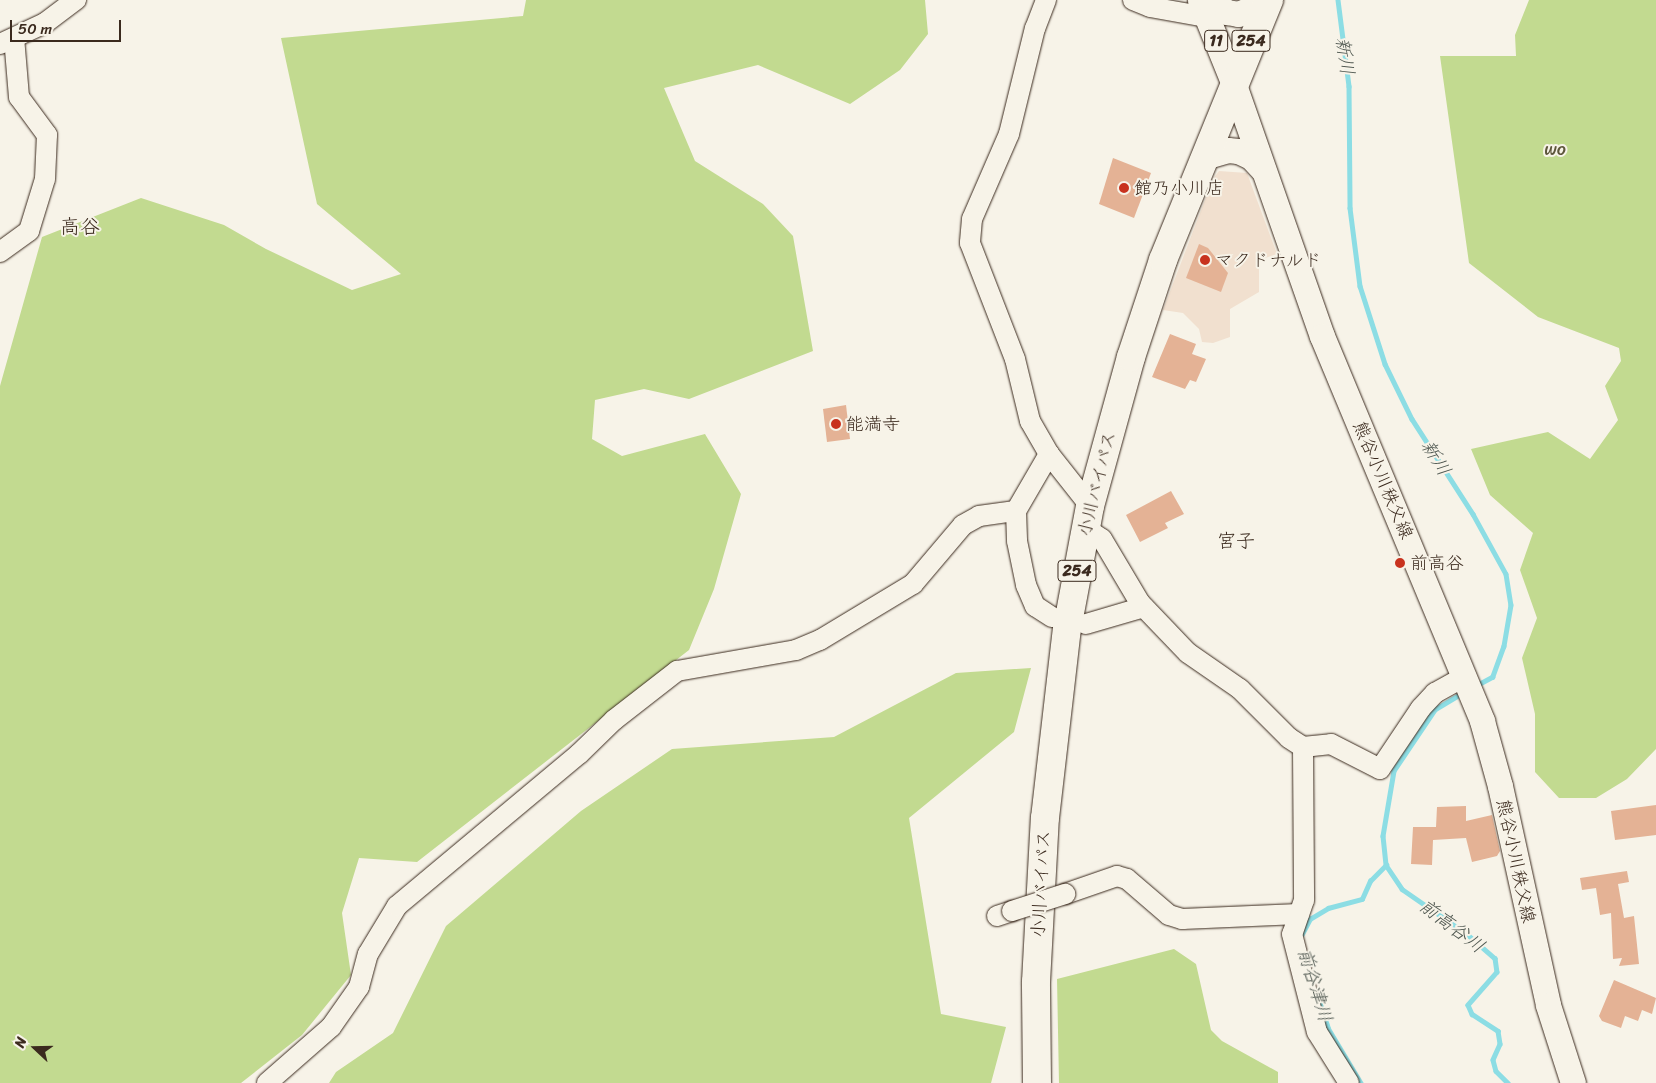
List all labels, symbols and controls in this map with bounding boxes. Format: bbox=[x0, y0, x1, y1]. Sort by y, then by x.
scale bar bbox=[12, 10, 124, 42]
text: 50 m bbox=[18, 16, 52, 42]
road number: 11 bbox=[1204, 27, 1228, 54]
road number: 254 bbox=[1231, 27, 1271, 54]
water label: 新川 bbox=[1331, 36, 1359, 76]
park label: wo bbox=[1544, 138, 1566, 160]
place label: 館乃小川店 bbox=[1134, 177, 1224, 199]
marker: 館乃小川店 bbox=[1118, 182, 1130, 194]
district label: 高谷 bbox=[60, 214, 100, 238]
place label: マクドナルド bbox=[1215, 249, 1323, 271]
marker: マクドナルド bbox=[1199, 254, 1211, 266]
place label: 能満寺 bbox=[846, 413, 900, 435]
marker: 能満寺 bbox=[830, 418, 842, 430]
street label: 熊谷小川秩父線 bbox=[1348, 418, 1418, 542]
street label: 小川バイパス bbox=[1073, 429, 1121, 539]
water label: 新川 bbox=[1416, 436, 1456, 480]
district label: 宮子 bbox=[1217, 530, 1255, 552]
place label: 前高谷 bbox=[1410, 552, 1464, 574]
marker: 前高谷 bbox=[1394, 557, 1406, 569]
road number: 254 bbox=[1057, 558, 1097, 584]
street label: 熊谷小川秩父線 bbox=[1492, 797, 1540, 925]
street label: 小川バイパス bbox=[1027, 830, 1055, 938]
water label: 前高谷川 bbox=[1415, 894, 1489, 958]
water label: 前谷津川 bbox=[1293, 945, 1337, 1025]
north arrow bbox=[10, 1023, 60, 1073]
text: N bbox=[7, 1033, 34, 1051]

